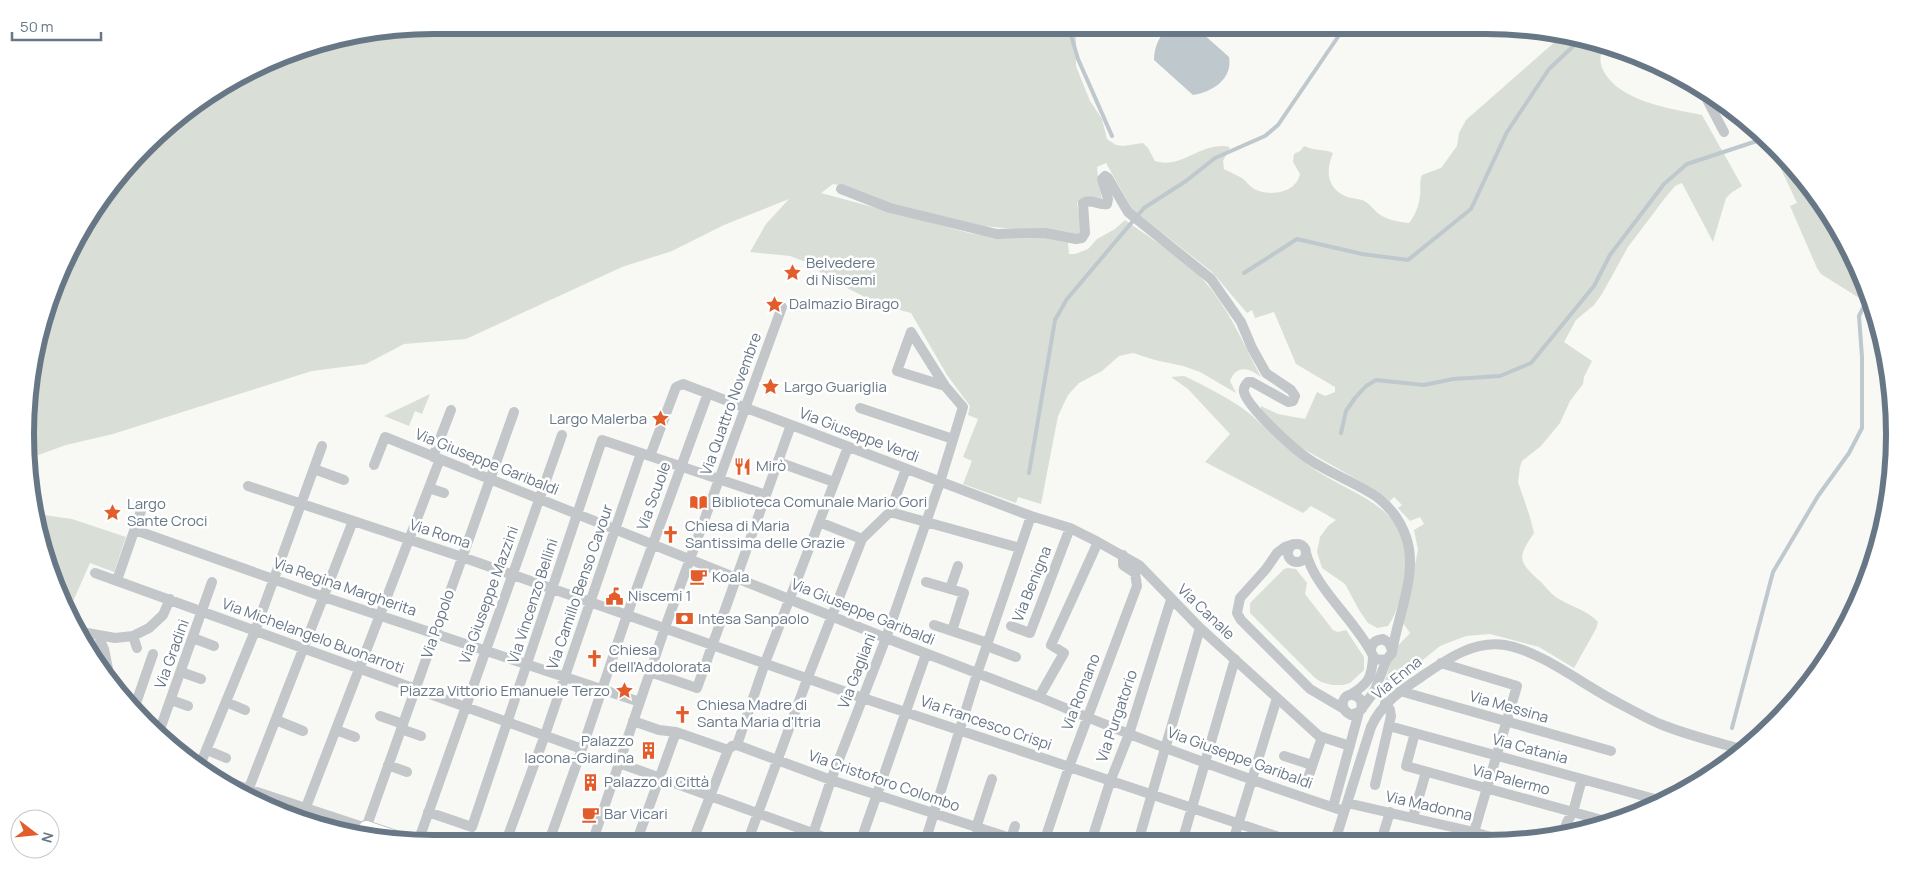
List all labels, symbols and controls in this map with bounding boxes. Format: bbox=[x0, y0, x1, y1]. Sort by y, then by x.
scale bar bbox=[12, 10, 101, 42]
text: 50 m bbox=[20, 16, 54, 37]
place label: Belvedere di Niscemi bbox=[806, 252, 876, 290]
place icon: Belvedere di Niscemi bbox=[782, 262, 802, 282]
place label: Dalmazio Birago bbox=[789, 293, 899, 314]
place icon: Dalmazio Birago bbox=[765, 294, 785, 314]
street label: Via Quattro Novembre bbox=[695, 329, 766, 478]
place label: Largo Guariglia bbox=[784, 376, 887, 397]
place icon: Largo Guariglia bbox=[760, 377, 780, 397]
street label: Via Giuseppe Verdi bbox=[796, 402, 922, 467]
place label: Largo Malerba bbox=[549, 408, 647, 429]
place icon: Largo Malerba bbox=[651, 409, 671, 429]
street label: Via Giuseppe Garibaldi bbox=[412, 423, 562, 500]
place label: Mirò bbox=[756, 455, 786, 476]
restaurant icon: Mirò bbox=[732, 456, 752, 476]
street label: Via Scuole bbox=[631, 459, 676, 533]
place label: Biblioteca Comunale Mario Gori bbox=[712, 491, 927, 512]
library icon: Biblioteca Comunale Mario Gori bbox=[688, 492, 708, 512]
place label: Largo Sante Croci bbox=[127, 493, 207, 531]
street label: Via Camillo Benso Cavour bbox=[541, 501, 618, 672]
place icon: Largo Sante Croci bbox=[103, 503, 123, 523]
street label: Via Roma bbox=[407, 514, 473, 553]
place label: Chiesa di Maria Santissima delle Grazie bbox=[685, 515, 845, 553]
street label: Via Giuseppe Mazzini bbox=[454, 523, 523, 667]
church icon: Chiesa di Maria Santissima delle Grazie bbox=[661, 525, 681, 545]
street label: Via Vincenzo Bellini bbox=[502, 536, 563, 666]
street label: Via Benigna bbox=[1007, 543, 1056, 625]
street label: Via Regina Margherita bbox=[271, 552, 420, 621]
place label: Koala bbox=[712, 566, 749, 587]
cafe icon: Koala bbox=[688, 567, 708, 587]
street label: Via Giuseppe Garibaldi bbox=[788, 573, 938, 650]
street label: Via Canale bbox=[1173, 579, 1240, 644]
place label: Niscemi 1 bbox=[628, 585, 691, 606]
street label: Via Popolo bbox=[416, 586, 459, 661]
public building icon: Niscemi 1 bbox=[604, 586, 624, 606]
street label: Via Michelangelo Buonarroti bbox=[219, 593, 407, 678]
place label: Intesa Sanpaolo bbox=[698, 608, 809, 629]
bank icon: Intesa Sanpaolo bbox=[674, 609, 694, 629]
street label: Via Gradini bbox=[149, 616, 194, 691]
street label: Via Gagliani bbox=[833, 630, 881, 712]
place label: Chiesa dell'Addolorata bbox=[609, 639, 711, 677]
church icon: Chiesa dell'Addolorata bbox=[585, 649, 605, 669]
street label: Via Romano bbox=[1056, 650, 1105, 733]
street label: Via Enna bbox=[1367, 651, 1426, 704]
street label: Via Purgatorio bbox=[1091, 667, 1142, 765]
place label: Piazza Vittorio Emanuele Terzo bbox=[400, 680, 610, 701]
place icon: Piazza Vittorio Emanuele Terzo bbox=[614, 681, 634, 701]
street label: Via Messina bbox=[1467, 685, 1551, 728]
street label: Via Francesco Crispi bbox=[917, 690, 1055, 755]
place label: Chiesa Madre di Santa Maria d'Itria bbox=[697, 694, 821, 732]
church icon: Chiesa Madre di Santa Maria d'Itria bbox=[673, 704, 693, 724]
street label: Via Giuseppe Garibaldi bbox=[1164, 721, 1316, 794]
street label: Via Catania bbox=[1490, 728, 1570, 769]
place label: Palazzo Iacona-Giardina bbox=[524, 730, 634, 768]
building icon: Palazzo Iacona-Giardina bbox=[638, 740, 658, 760]
street label: Via Cristoforo Colombo bbox=[806, 745, 963, 816]
street label: Via Palermo bbox=[1470, 759, 1553, 800]
place label: Palazzo di Città bbox=[604, 771, 709, 792]
building icon: Palazzo di Città bbox=[580, 772, 600, 792]
street label: Via Madonna bbox=[1384, 785, 1475, 826]
place label: Bar Vicari bbox=[604, 803, 668, 824]
cafe icon: Bar Vicari bbox=[580, 804, 600, 824]
north arrow bbox=[10, 809, 60, 859]
text: N bbox=[37, 830, 58, 845]

